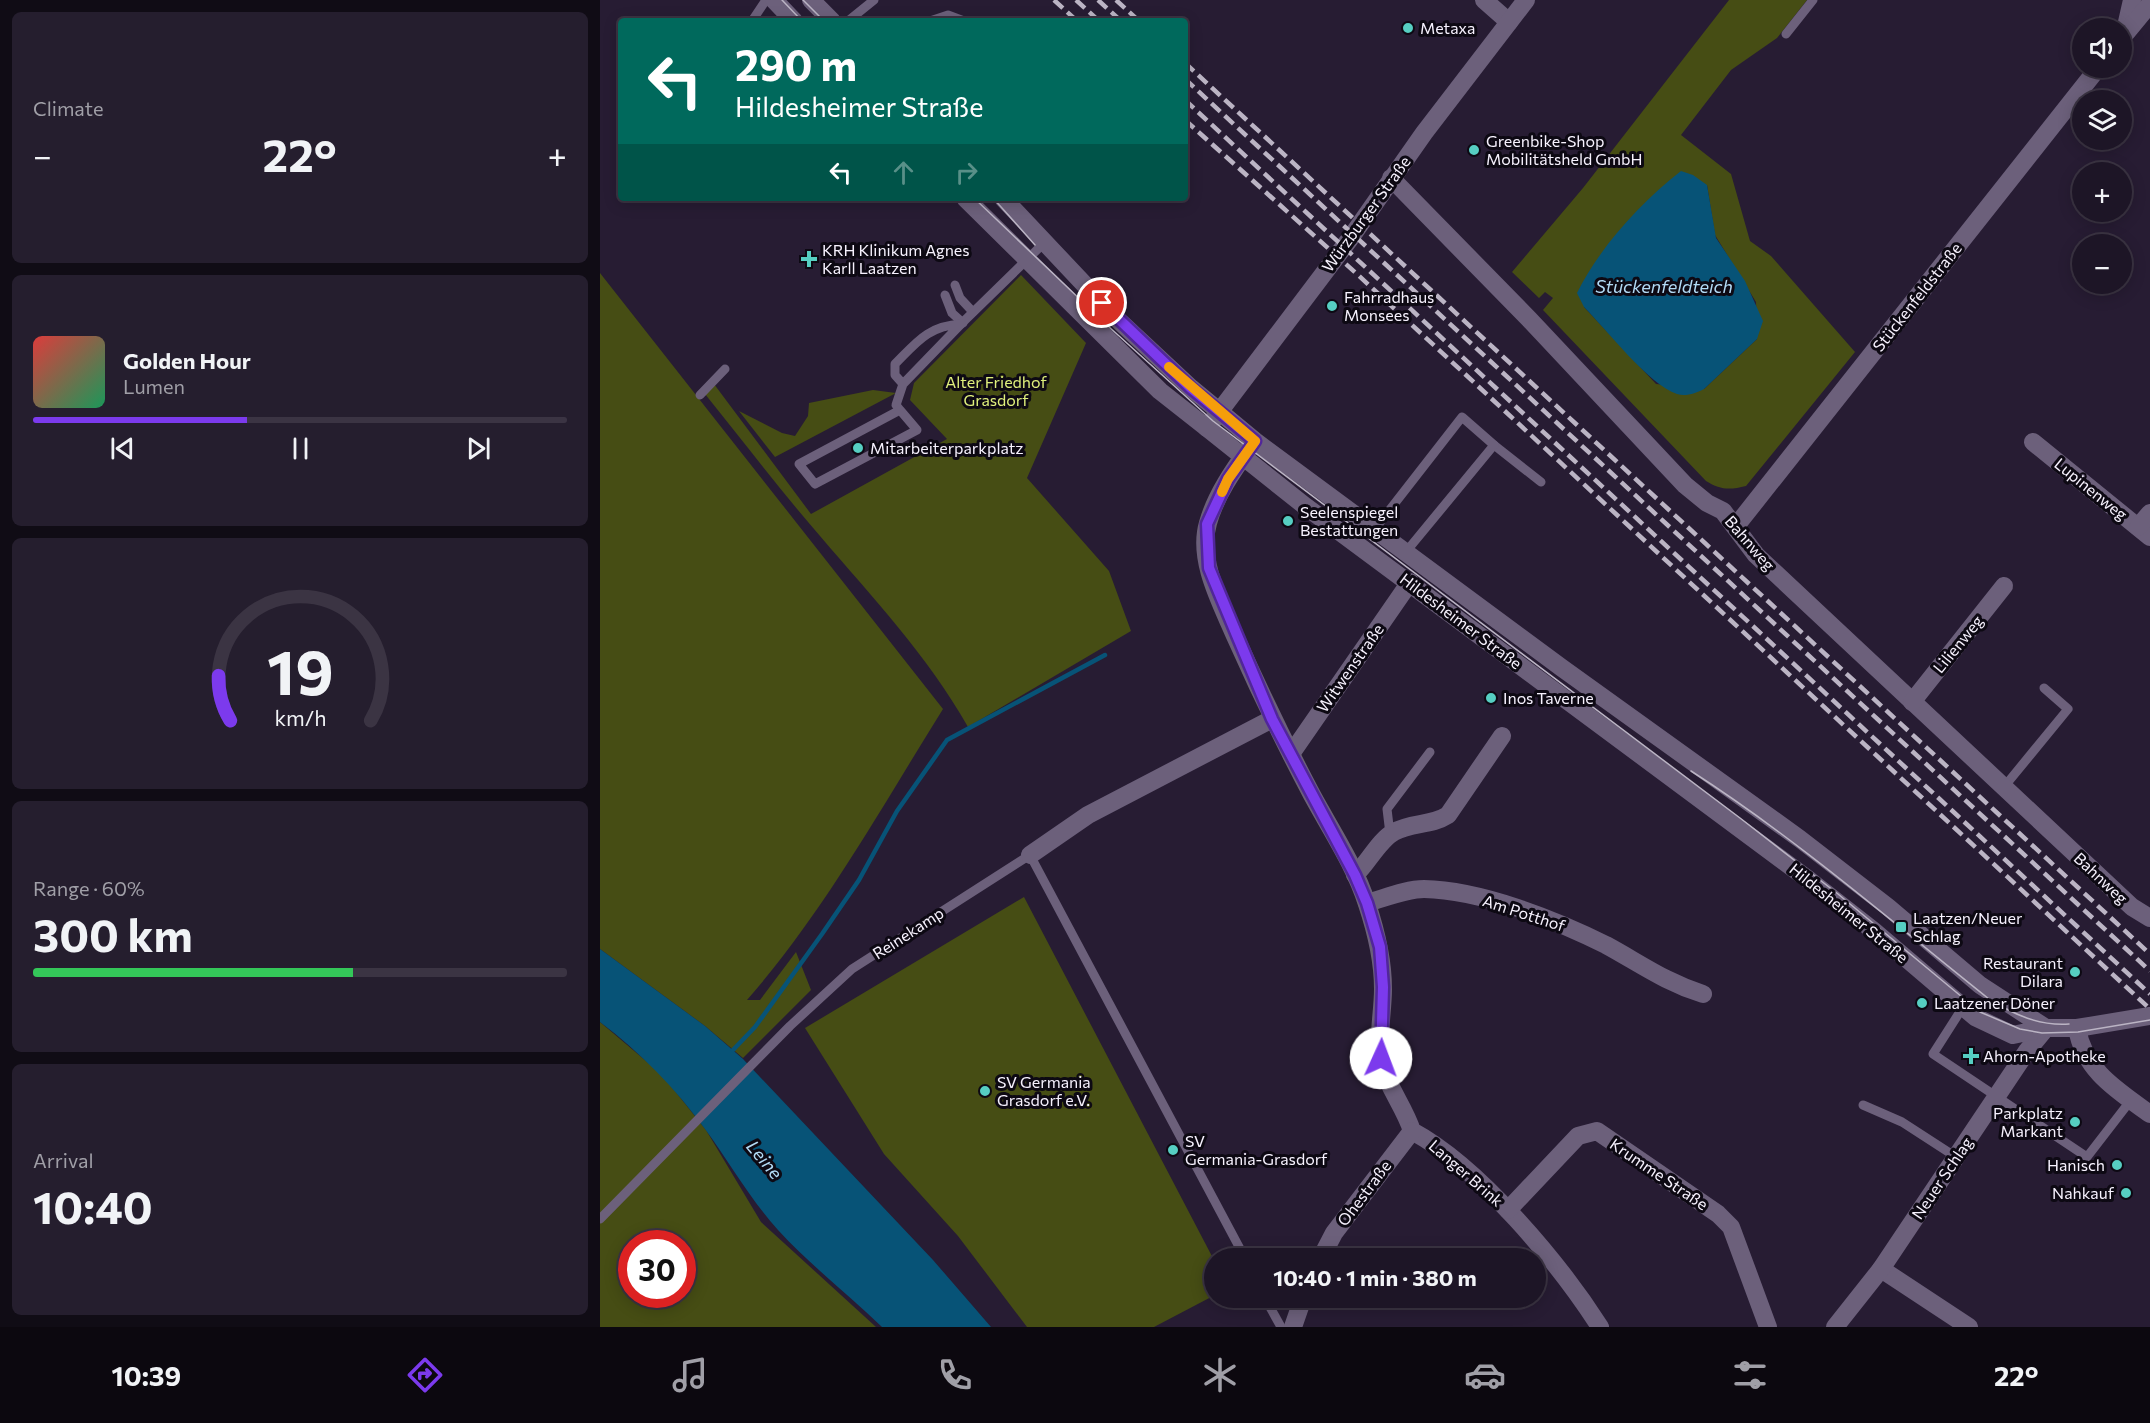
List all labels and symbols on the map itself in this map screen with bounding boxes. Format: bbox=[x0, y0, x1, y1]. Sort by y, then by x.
place label: Metaxa bbox=[1420, 18, 1475, 37]
marker: Metaxa bbox=[1401, 21, 1415, 35]
place label: Greenbike-Shop Mobilitätsheld GmbH bbox=[1486, 131, 1642, 168]
marker: Greenbike-Shop Mobilitätsheld GmbH bbox=[1467, 143, 1481, 157]
street label: Würzburger Straße bbox=[1317, 152, 1414, 275]
street label: Stückenfeldstraße bbox=[1868, 239, 1965, 355]
place label: KRH Klinikum Agnes Karll Laatzen bbox=[822, 240, 970, 277]
marker: KRH Klinikum Agnes Karll Laatzen bbox=[800, 250, 818, 268]
water label: Stückenfeldteich bbox=[1595, 275, 1733, 297]
pin bbox=[1076, 277, 1127, 328]
place label: Fahrradhaus Monsees bbox=[1344, 287, 1434, 324]
marker: Fahrradhaus Monsees bbox=[1325, 299, 1339, 313]
park label: Alter Friedhof Grasdorf bbox=[945, 372, 1047, 409]
place label: Mitarbeiterparkplatz bbox=[870, 438, 1023, 457]
marker: Mitarbeiterparkplatz bbox=[851, 441, 865, 455]
street label: Lupinenweg bbox=[2051, 454, 2132, 524]
place label: Seelenspiegel Bestattungen bbox=[1300, 502, 1398, 539]
street label: Bahnweg bbox=[1721, 511, 1780, 574]
marker: Seelenspiegel Bestattungen bbox=[1281, 514, 1295, 528]
street label: Hildesheimer Straße bbox=[1397, 569, 1526, 672]
street label: Lilienweg bbox=[1929, 611, 1987, 676]
street label: Witwenstraße bbox=[1312, 620, 1387, 716]
place label: Inos Taverne bbox=[1503, 688, 1594, 707]
marker: Inos Taverne bbox=[1484, 691, 1498, 705]
street label: Bahnweg bbox=[2071, 848, 2132, 907]
street label: Hildesheimer Straße bbox=[1786, 859, 1913, 966]
street label: Am Potthof bbox=[1481, 890, 1568, 935]
street label: Reinekamp bbox=[869, 903, 947, 963]
place label: Laatzen/Neuer Schlag bbox=[1913, 908, 2023, 945]
marker: Laatzen/Neuer Schlag bbox=[1894, 920, 1908, 934]
place label: Restaurant Dilara bbox=[1983, 953, 2063, 990]
marker: Restaurant Dilara bbox=[2068, 965, 2082, 979]
place label: Laatzener Döner bbox=[1934, 993, 2056, 1012]
marker: Laatzener Döner bbox=[1915, 996, 1929, 1010]
position arrow bbox=[1349, 1026, 1413, 1090]
place label: Ahorn-Apotheke bbox=[1983, 1046, 2106, 1065]
marker: Ahorn-Apotheke bbox=[1964, 1049, 1978, 1063]
place label: SV Germania Grasdorf e.V. bbox=[997, 1072, 1091, 1109]
marker: SV Germania Grasdorf e.V. bbox=[978, 1084, 992, 1098]
place label: Parkplatz Markant bbox=[1993, 1103, 2063, 1140]
marker: Parkplatz Markant bbox=[2068, 1115, 2082, 1129]
place label: SV Germania-Grasdorf bbox=[1185, 1131, 1328, 1168]
street label: Neuer Schlag bbox=[1907, 1133, 1976, 1222]
street label: Krumme Straße bbox=[1607, 1134, 1712, 1213]
water label: Leine bbox=[742, 1135, 788, 1184]
street label: Langer Brink bbox=[1425, 1135, 1507, 1210]
marker: SV Germania-Grasdorf bbox=[1166, 1143, 1180, 1157]
place label: Hanisch bbox=[2047, 1155, 2105, 1174]
street label: Ohestraße bbox=[1333, 1156, 1394, 1229]
marker: Hanisch bbox=[2110, 1158, 2124, 1172]
place label: Nahkauf bbox=[2052, 1183, 2115, 1202]
marker: Nahkauf bbox=[2119, 1186, 2133, 1200]
speed limit sign: 30 bbox=[618, 1230, 696, 1308]

